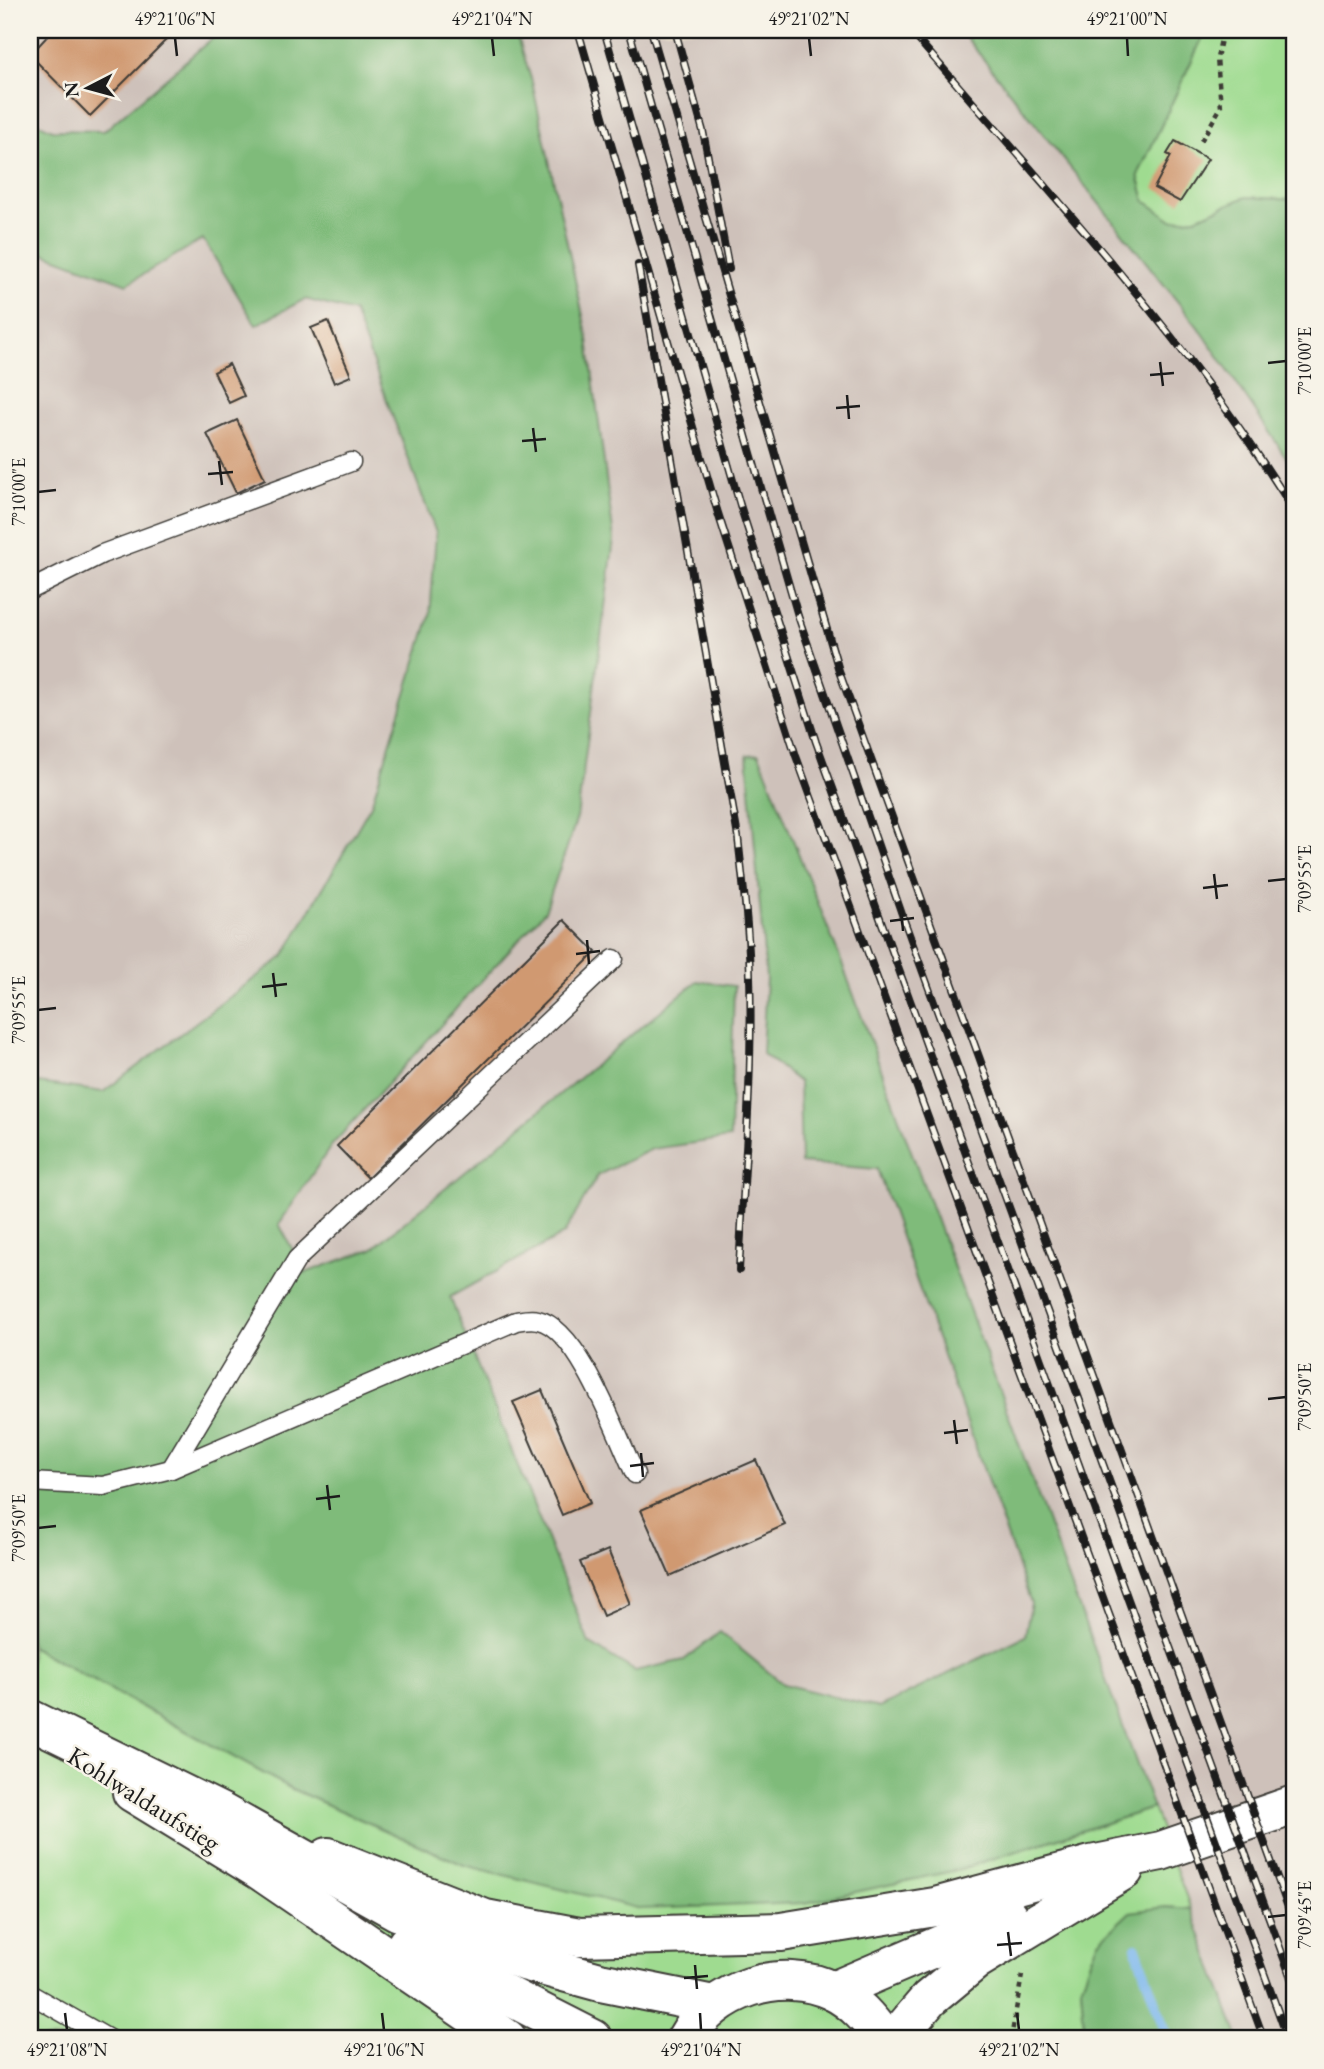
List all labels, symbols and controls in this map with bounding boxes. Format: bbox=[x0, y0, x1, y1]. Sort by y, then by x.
text: 49°21'06"N bbox=[135, 7, 216, 30]
text: 49°21'04"N bbox=[452, 7, 533, 30]
text: 49°21'02"N bbox=[769, 7, 850, 30]
text: 49°21'00"N bbox=[1087, 7, 1168, 30]
north arrow bbox=[52, 52, 122, 122]
text: N bbox=[58, 80, 85, 99]
text: 7°10'00"E bbox=[1293, 327, 1316, 395]
text: 7°10'00"E bbox=[7, 458, 30, 526]
text: 7°09'55"E bbox=[1293, 845, 1316, 913]
text: 7°09'55"E bbox=[7, 976, 30, 1044]
text: 7°09'50"E bbox=[1293, 1363, 1316, 1431]
text: 7°09'50"E bbox=[7, 1494, 30, 1562]
street label: Kohlwaldaufstieg bbox=[61, 1739, 227, 1860]
text: 7°09'45"E bbox=[1293, 1881, 1316, 1949]
text: 49°21'08"N bbox=[27, 2038, 108, 2061]
text: 49°21'06"N bbox=[344, 2038, 425, 2061]
text: 49°21'04"N bbox=[661, 2038, 742, 2061]
text: 49°21'02"N bbox=[979, 2038, 1060, 2061]

